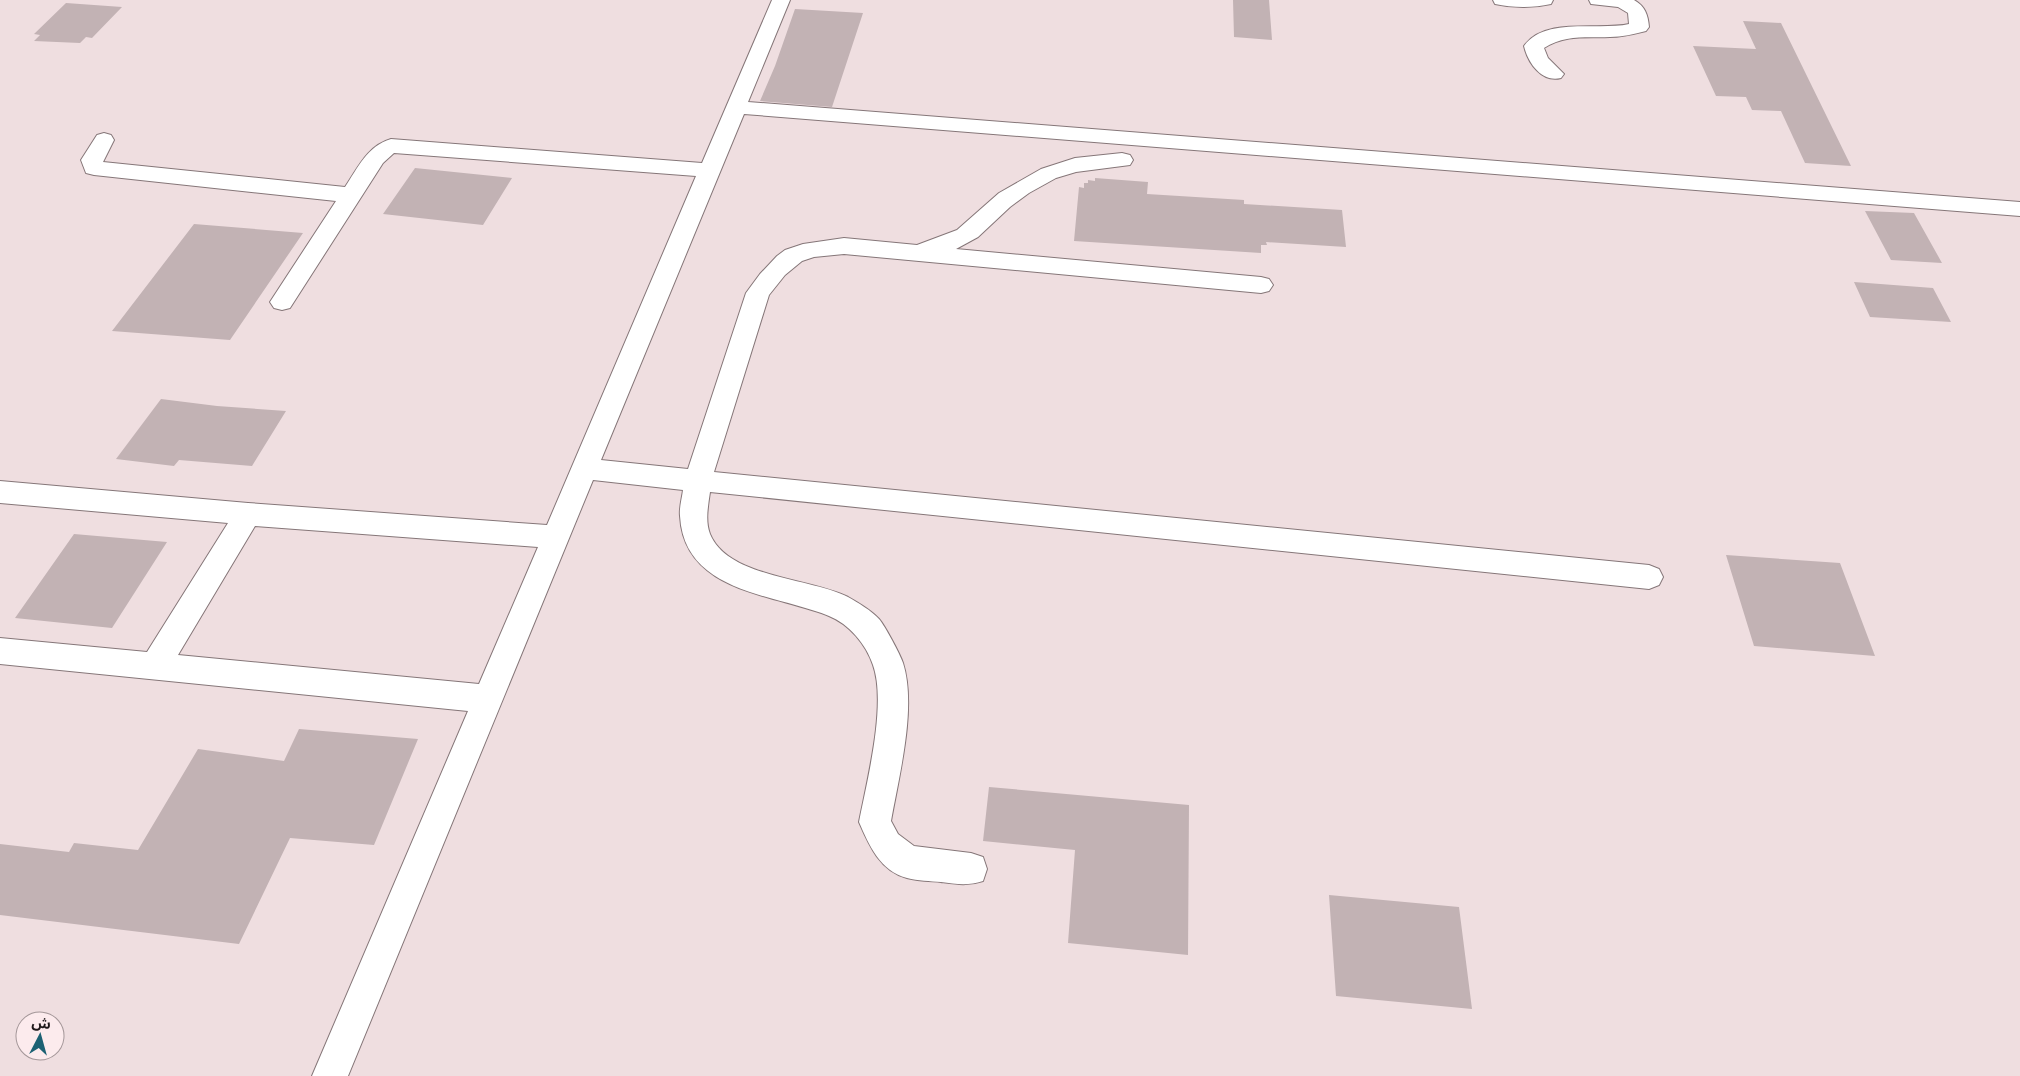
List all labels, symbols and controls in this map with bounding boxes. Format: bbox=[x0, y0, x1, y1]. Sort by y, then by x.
north arrow bbox=[15, 1011, 65, 1061]
text: ش bbox=[31, 1014, 52, 1033]

